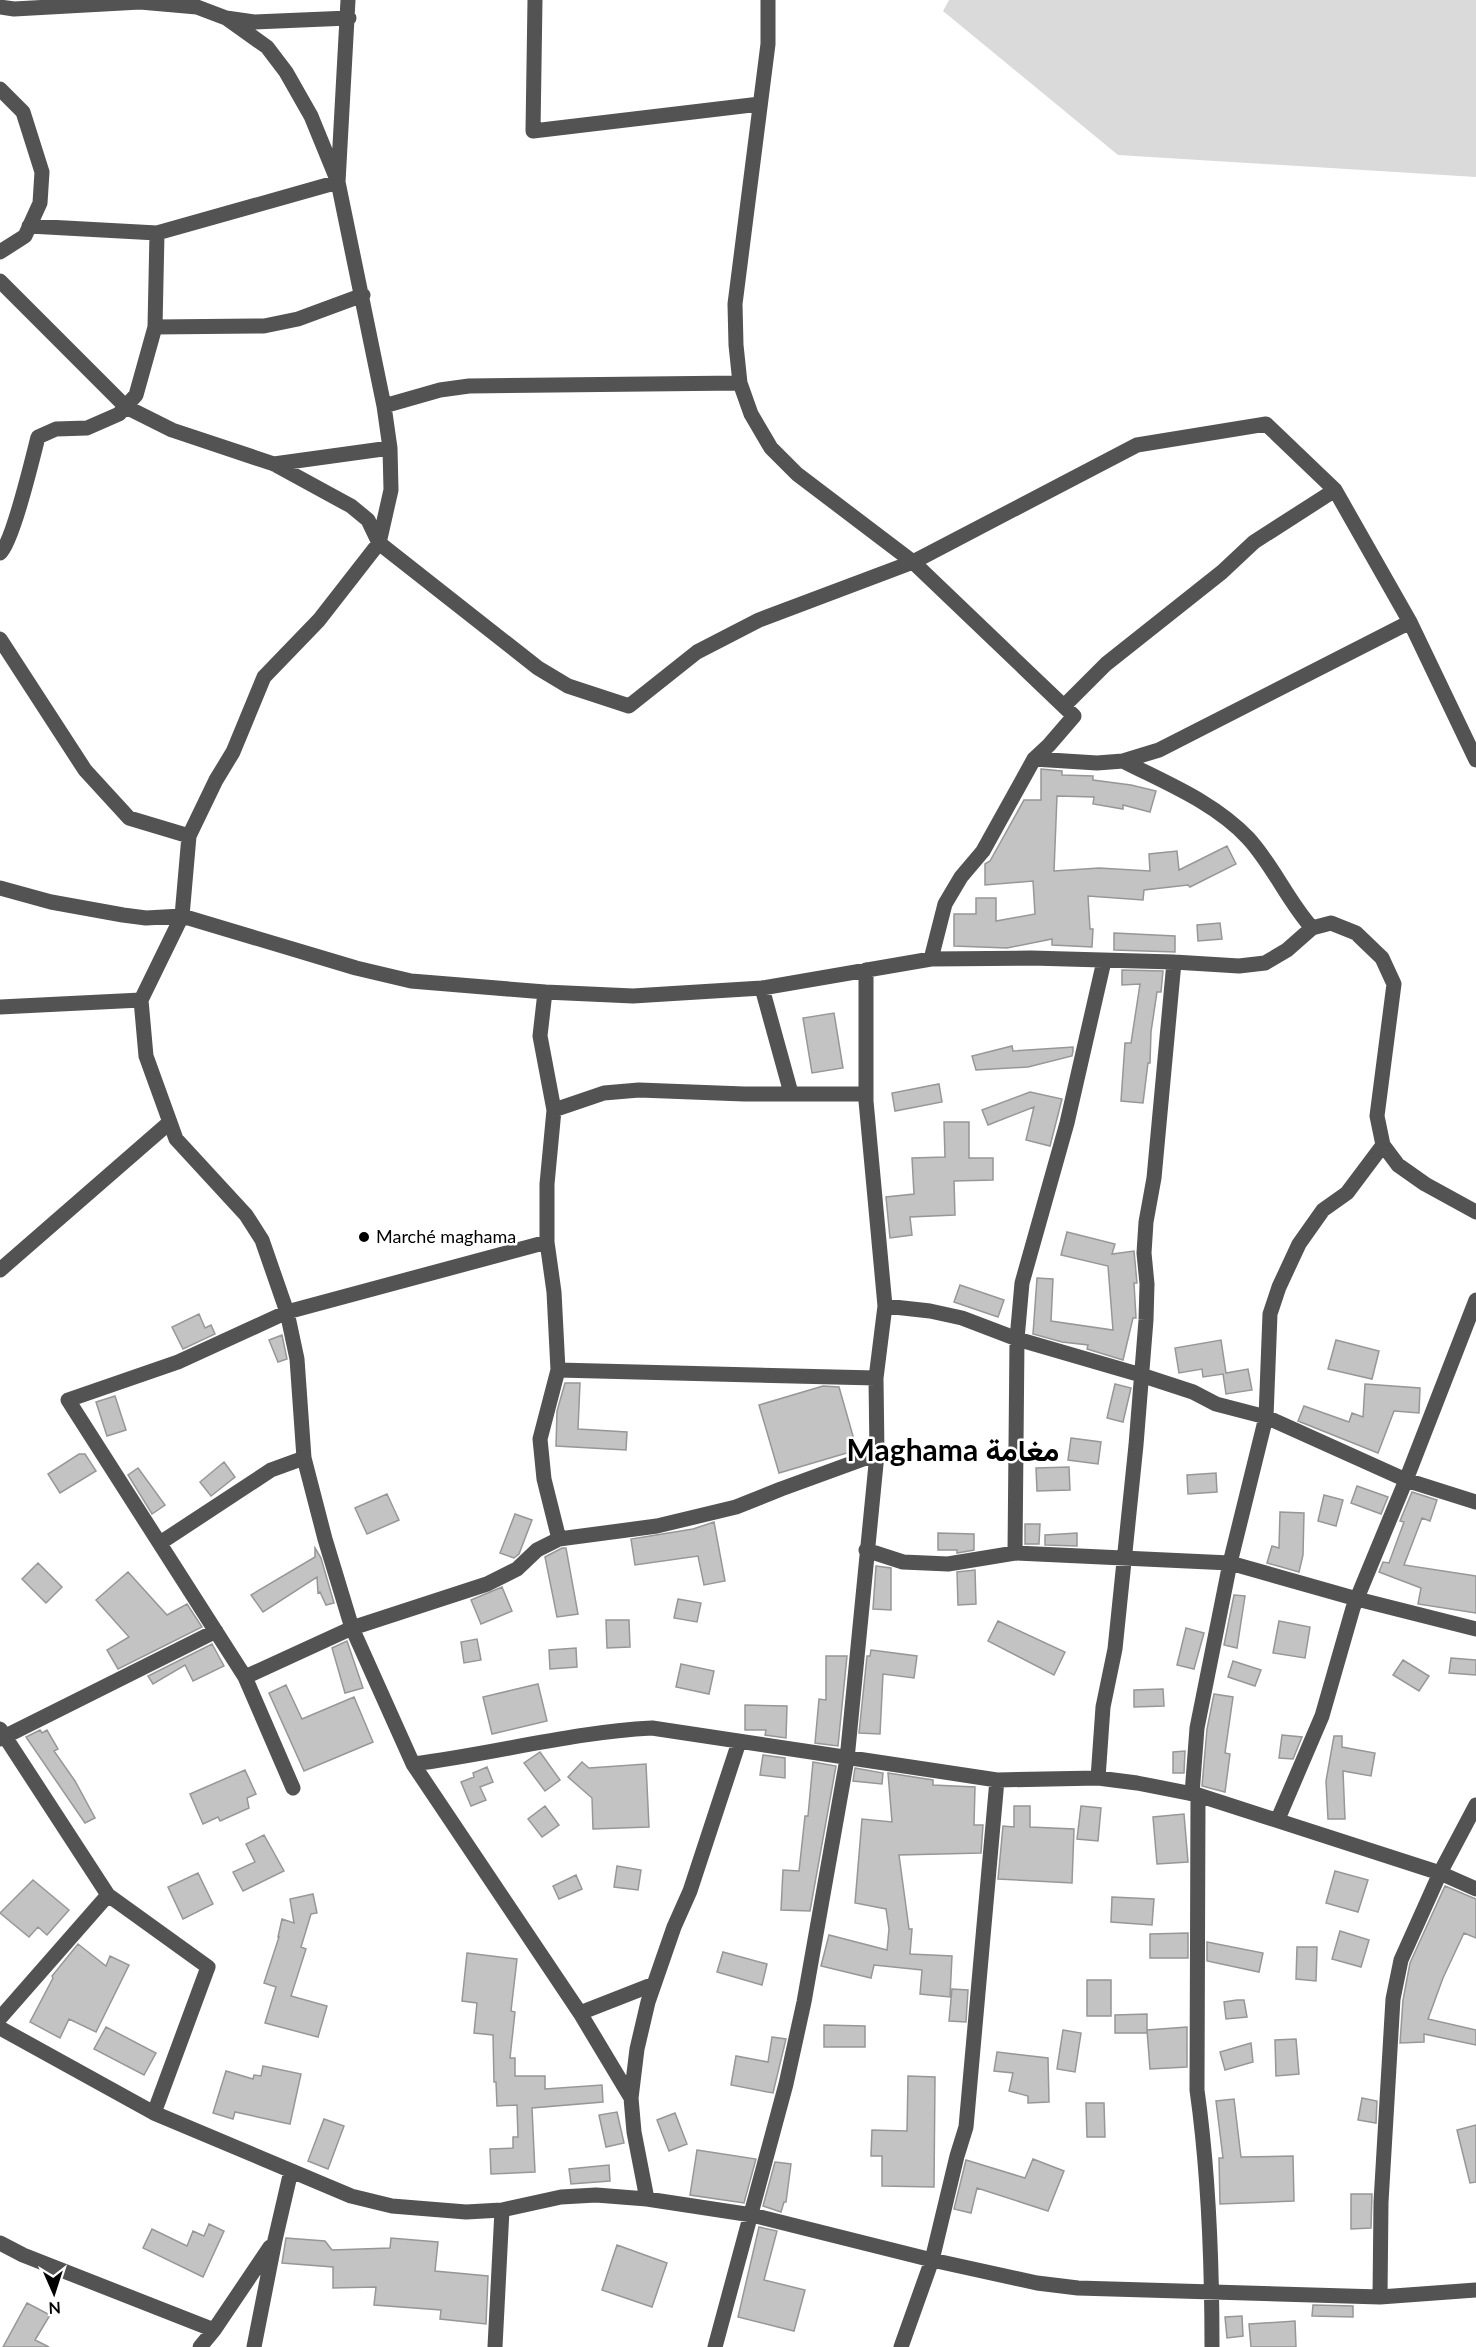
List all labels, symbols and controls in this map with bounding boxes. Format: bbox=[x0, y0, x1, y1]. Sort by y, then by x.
place label: Marché maghama bbox=[376, 1225, 516, 1247]
marker: Marché maghama bbox=[357, 1230, 371, 1244]
district label: Maghama مغامة bbox=[847, 1431, 1059, 1467]
north arrow bbox=[24, 2263, 84, 2323]
text: N bbox=[48, 2299, 61, 2318]

